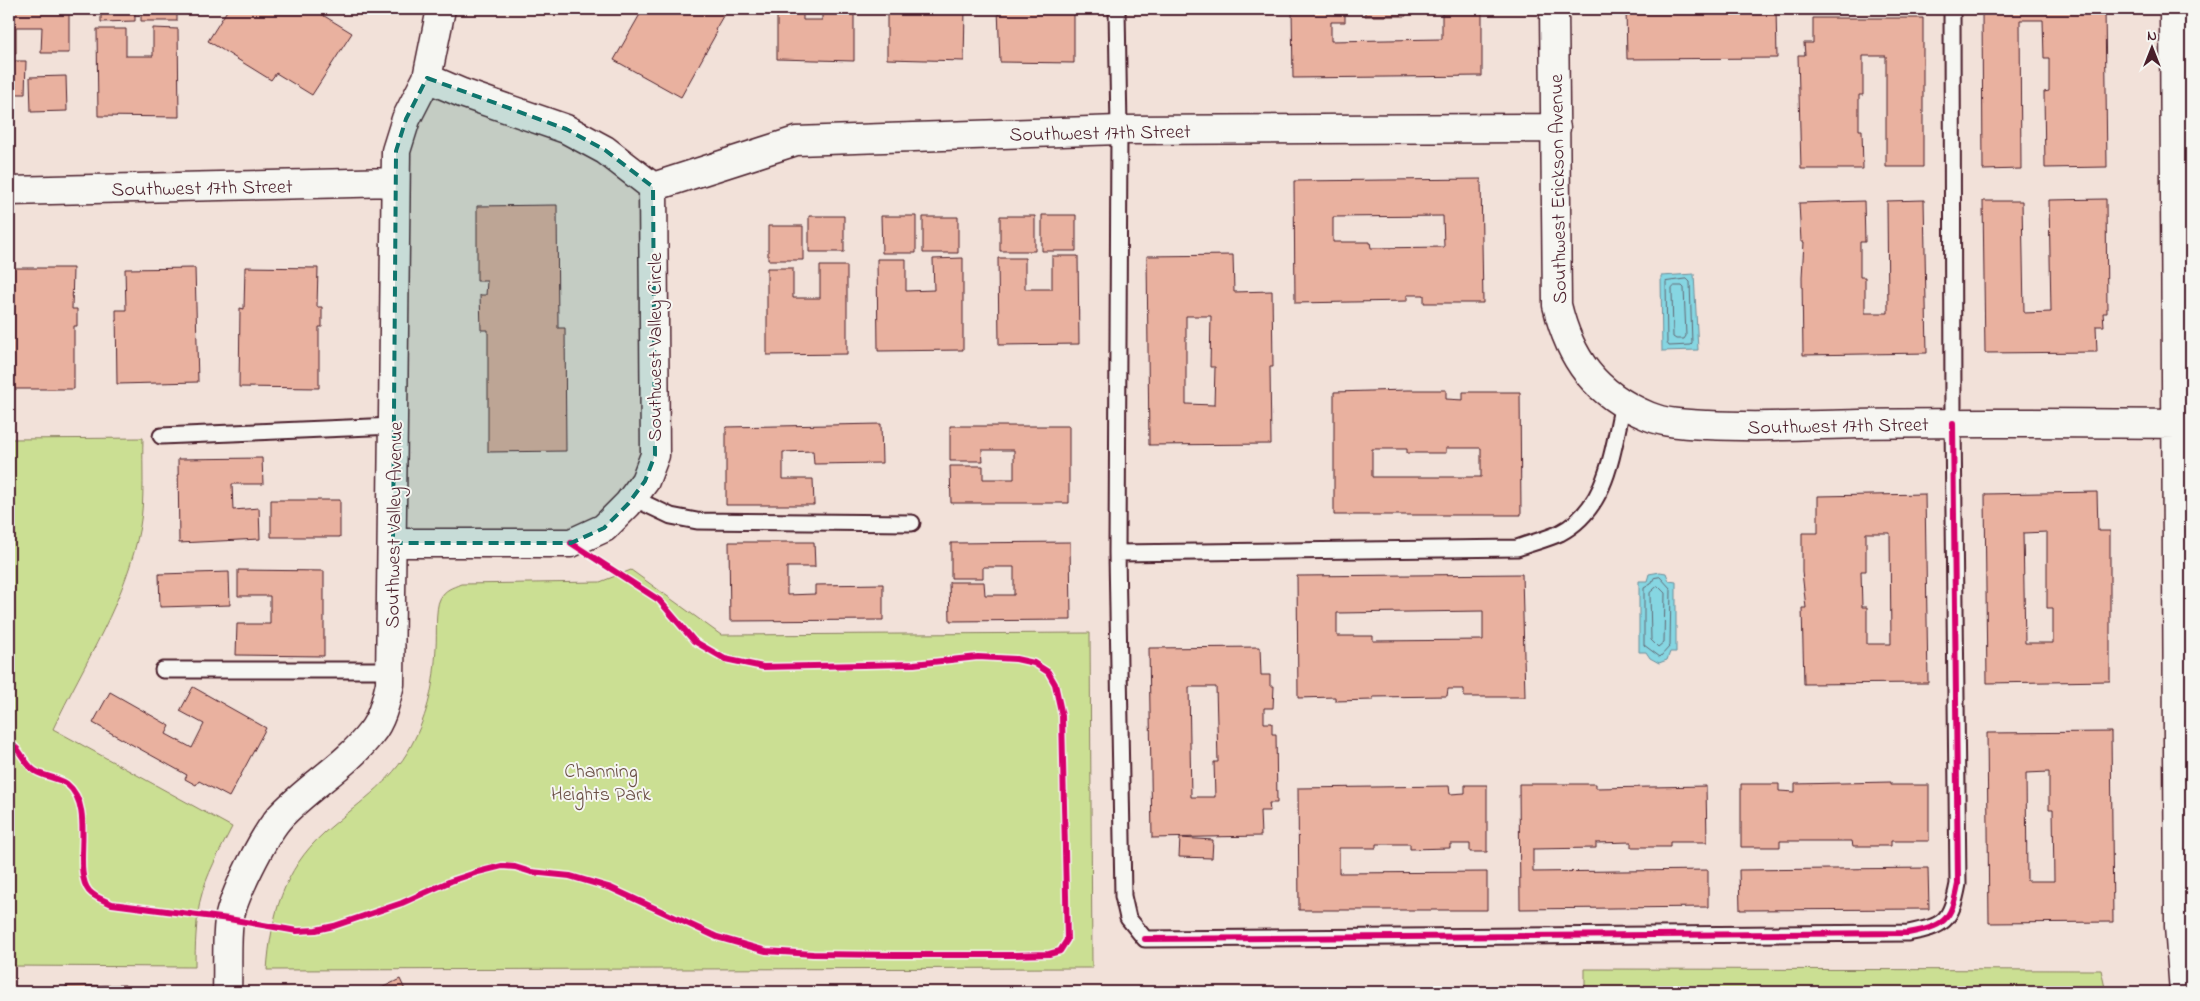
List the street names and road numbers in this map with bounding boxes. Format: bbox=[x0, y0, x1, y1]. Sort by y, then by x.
street label: Southwest Erickson Avenue bbox=[1543, 74, 1576, 304]
street label: Southwest 17th Street bbox=[1009, 118, 1191, 151]
street label: Southwest 17th Street bbox=[111, 173, 293, 206]
street label: Southwest Valley Circle bbox=[642, 253, 671, 441]
street label: Southwest 17th Street bbox=[1747, 411, 1929, 444]
street label: Southwest Valley Avenue bbox=[379, 421, 412, 629]

